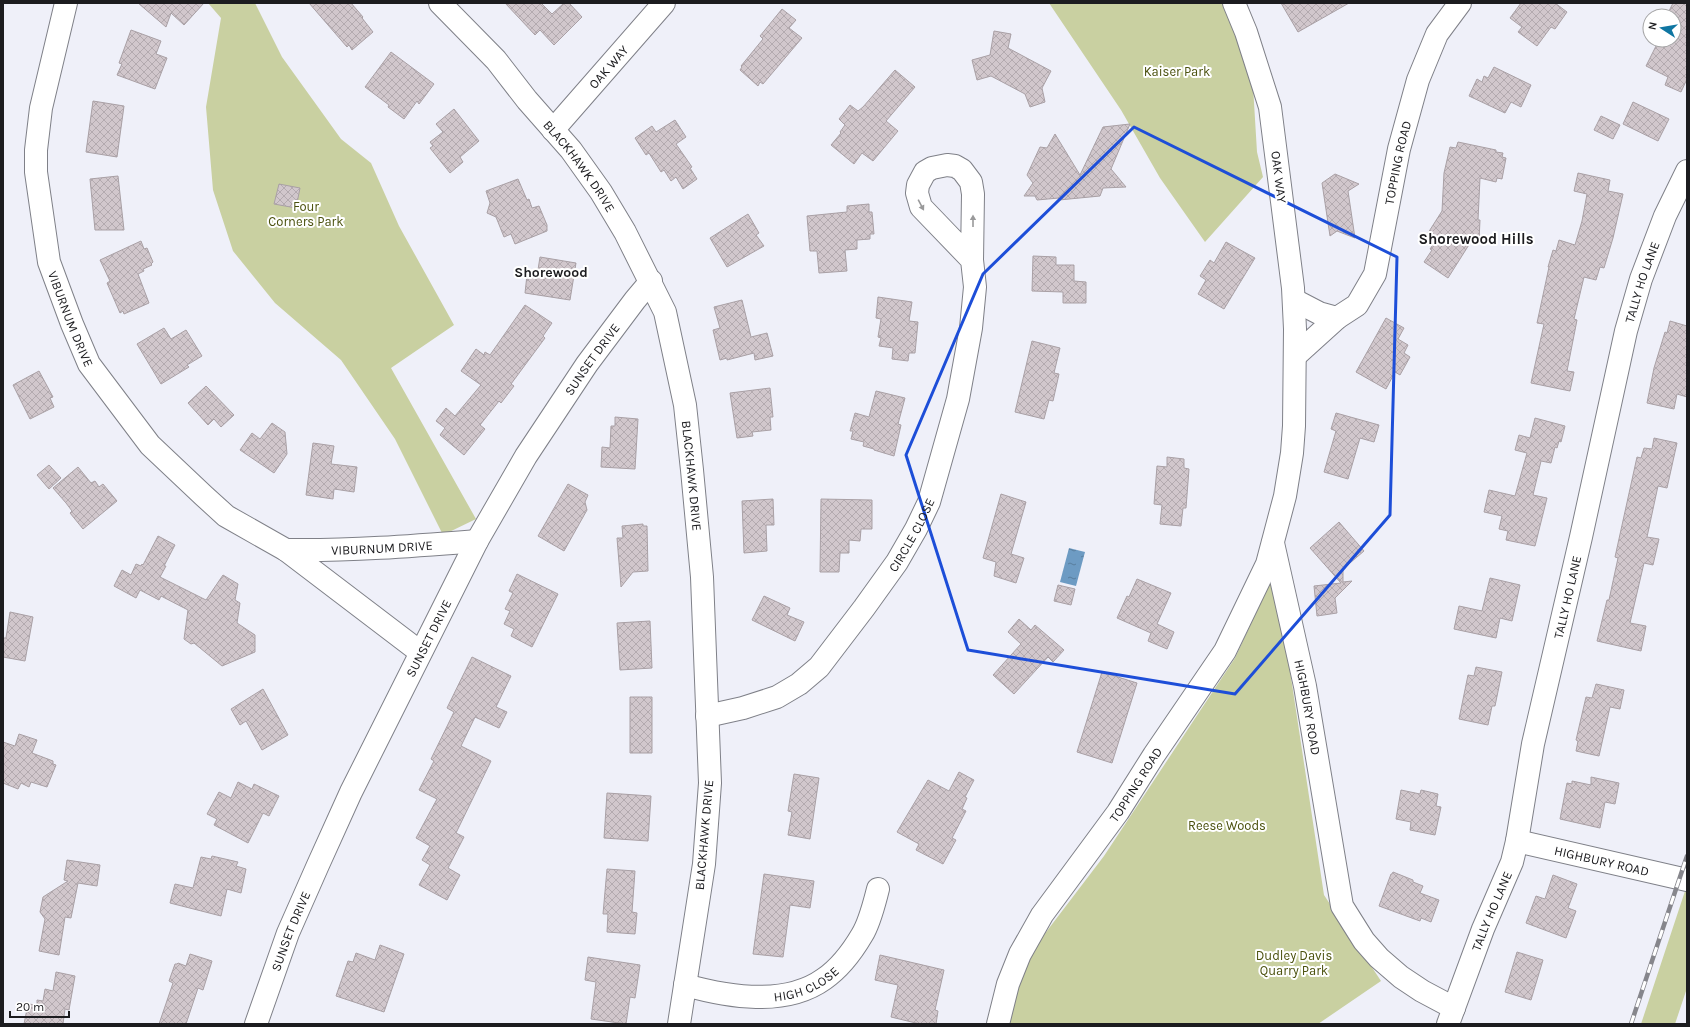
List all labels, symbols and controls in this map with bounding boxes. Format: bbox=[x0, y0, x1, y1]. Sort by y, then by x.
north arrow bbox=[1642, 8, 1682, 48]
text: N bbox=[1646, 21, 1660, 31]
street label: OAK WAY bbox=[585, 42, 631, 91]
park label: Kaiser Park bbox=[1144, 64, 1210, 79]
street label: BLACKHAWK DRIVE bbox=[541, 117, 619, 214]
street label: TOPPING ROAD bbox=[1381, 119, 1414, 206]
street label: OAK WAY bbox=[1268, 150, 1290, 204]
park label: Four Corners Park bbox=[268, 199, 344, 229]
one-way arrow bbox=[918, 199, 924, 211]
one-way arrow bbox=[970, 214, 976, 227]
district label: Shorewood Hills bbox=[1418, 230, 1534, 248]
street label: TALLY HO LANE bbox=[1621, 239, 1662, 324]
district label: Shorewood bbox=[514, 264, 588, 281]
street label: VIBURNUM DRIVE bbox=[45, 269, 97, 369]
street label: SUNSET DRIVE bbox=[561, 320, 623, 398]
street label: BLACKHAWK DRIVE bbox=[679, 420, 705, 532]
street label: CIRCLE CLOSE bbox=[885, 496, 937, 575]
street label: VIBURNUM DRIVE bbox=[331, 537, 433, 557]
street label: TALLY HO LANE bbox=[1550, 554, 1584, 640]
street label: SUNSET DRIVE bbox=[402, 597, 454, 679]
street label: HIGHBURY ROAD bbox=[1292, 658, 1324, 756]
street label: TOPPING ROAD bbox=[1106, 744, 1165, 825]
street label: BLACKHAWK DRIVE bbox=[692, 779, 716, 891]
park label: Reese Woods bbox=[1188, 818, 1266, 833]
street label: HIGHBURY ROAD bbox=[1553, 842, 1651, 879]
street label: TALLY HO LANE bbox=[1468, 869, 1515, 953]
street label: SUNSET DRIVE bbox=[268, 889, 313, 973]
park label: Dudley Davis Quarry Park bbox=[1256, 948, 1332, 978]
street label: HIGH CLOSE bbox=[773, 963, 842, 1004]
scale bar bbox=[10, 993, 69, 1019]
text: 20 m bbox=[16, 1000, 44, 1014]

